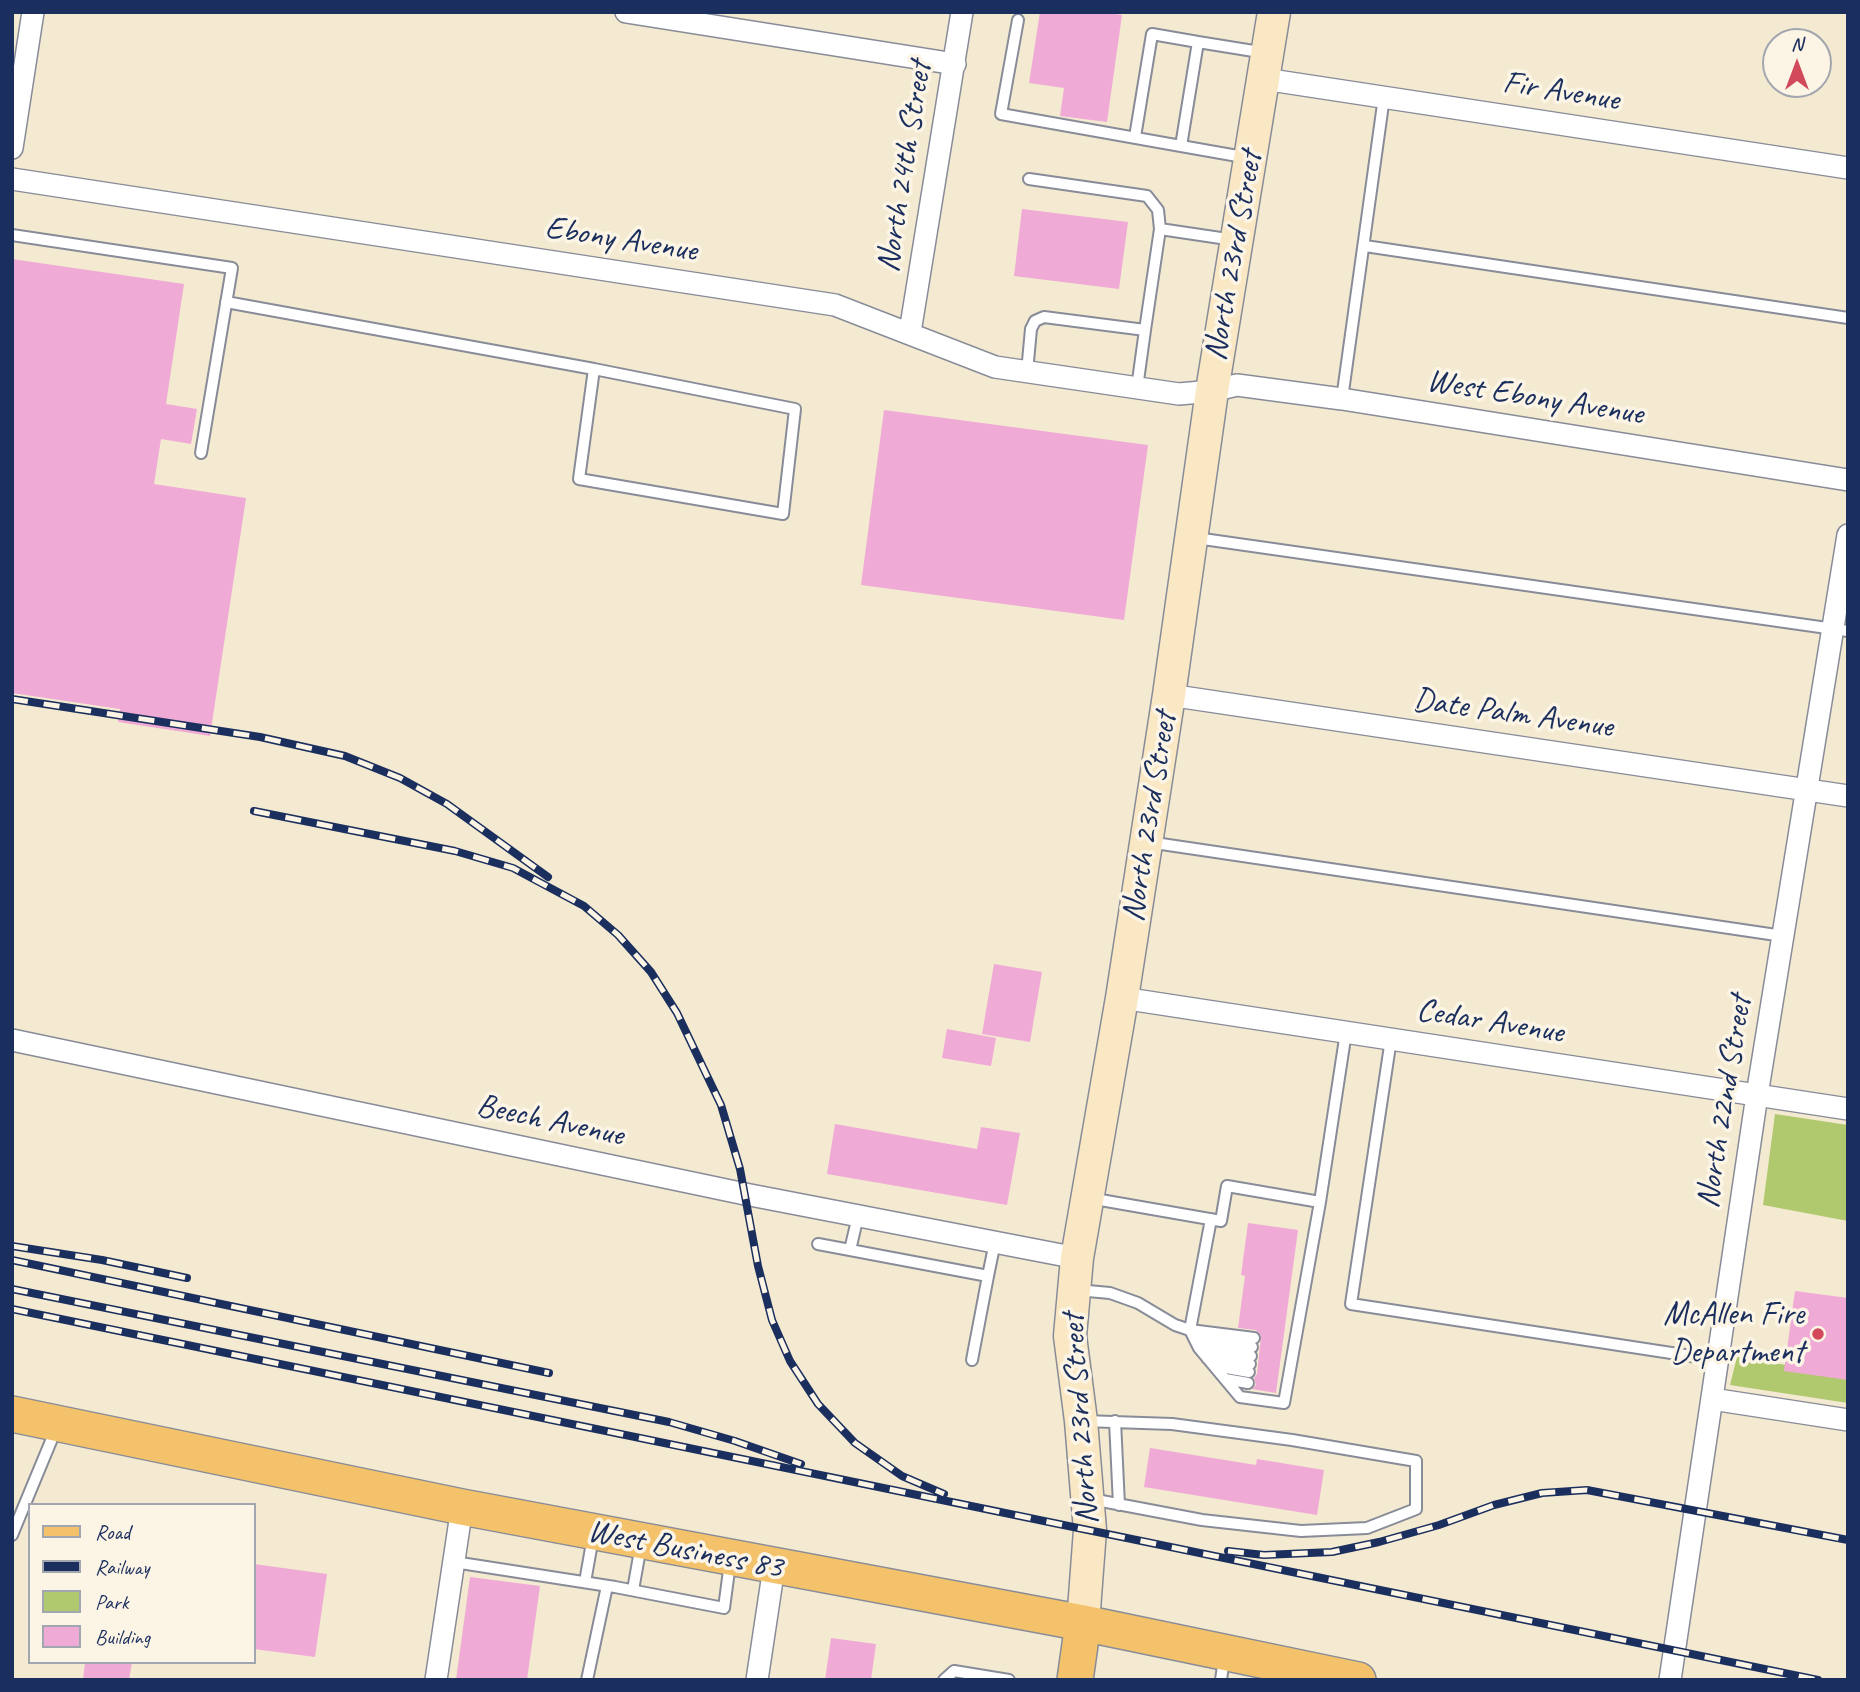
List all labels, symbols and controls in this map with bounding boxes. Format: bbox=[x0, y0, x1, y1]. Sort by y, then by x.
north arrow bbox=[1762, 28, 1832, 98]
text: N bbox=[1791, 32, 1803, 56]
street label: North 24th Street bbox=[869, 59, 941, 275]
street label: Fir Avenue bbox=[1500, 63, 1622, 121]
street label: North 23rd Street bbox=[1196, 148, 1272, 364]
street label: Ebony Avenue bbox=[542, 208, 700, 272]
street label: West Ebony Avenue bbox=[1424, 361, 1646, 435]
street label: Date Palm Avenue bbox=[1411, 680, 1615, 748]
street label: North 23rd Street bbox=[1114, 709, 1186, 925]
street label: Cedar Avenue bbox=[1414, 991, 1566, 1053]
street label: North 22nd Street bbox=[1689, 993, 1761, 1211]
street label: Beech Avenue bbox=[473, 1086, 627, 1156]
place label: McAllen Fire Department bbox=[1663, 1295, 1804, 1373]
street label: North 23rd Street bbox=[1054, 1312, 1108, 1526]
marker: McAllen Fire Department bbox=[1810, 1326, 1826, 1342]
legend bbox=[28, 1503, 256, 1664]
street label: West Business 83 bbox=[584, 1512, 786, 1588]
text: Road bbox=[95, 1519, 130, 1545]
text: Railway bbox=[95, 1554, 149, 1580]
text: Park bbox=[95, 1589, 128, 1615]
text: Building bbox=[95, 1624, 150, 1650]

